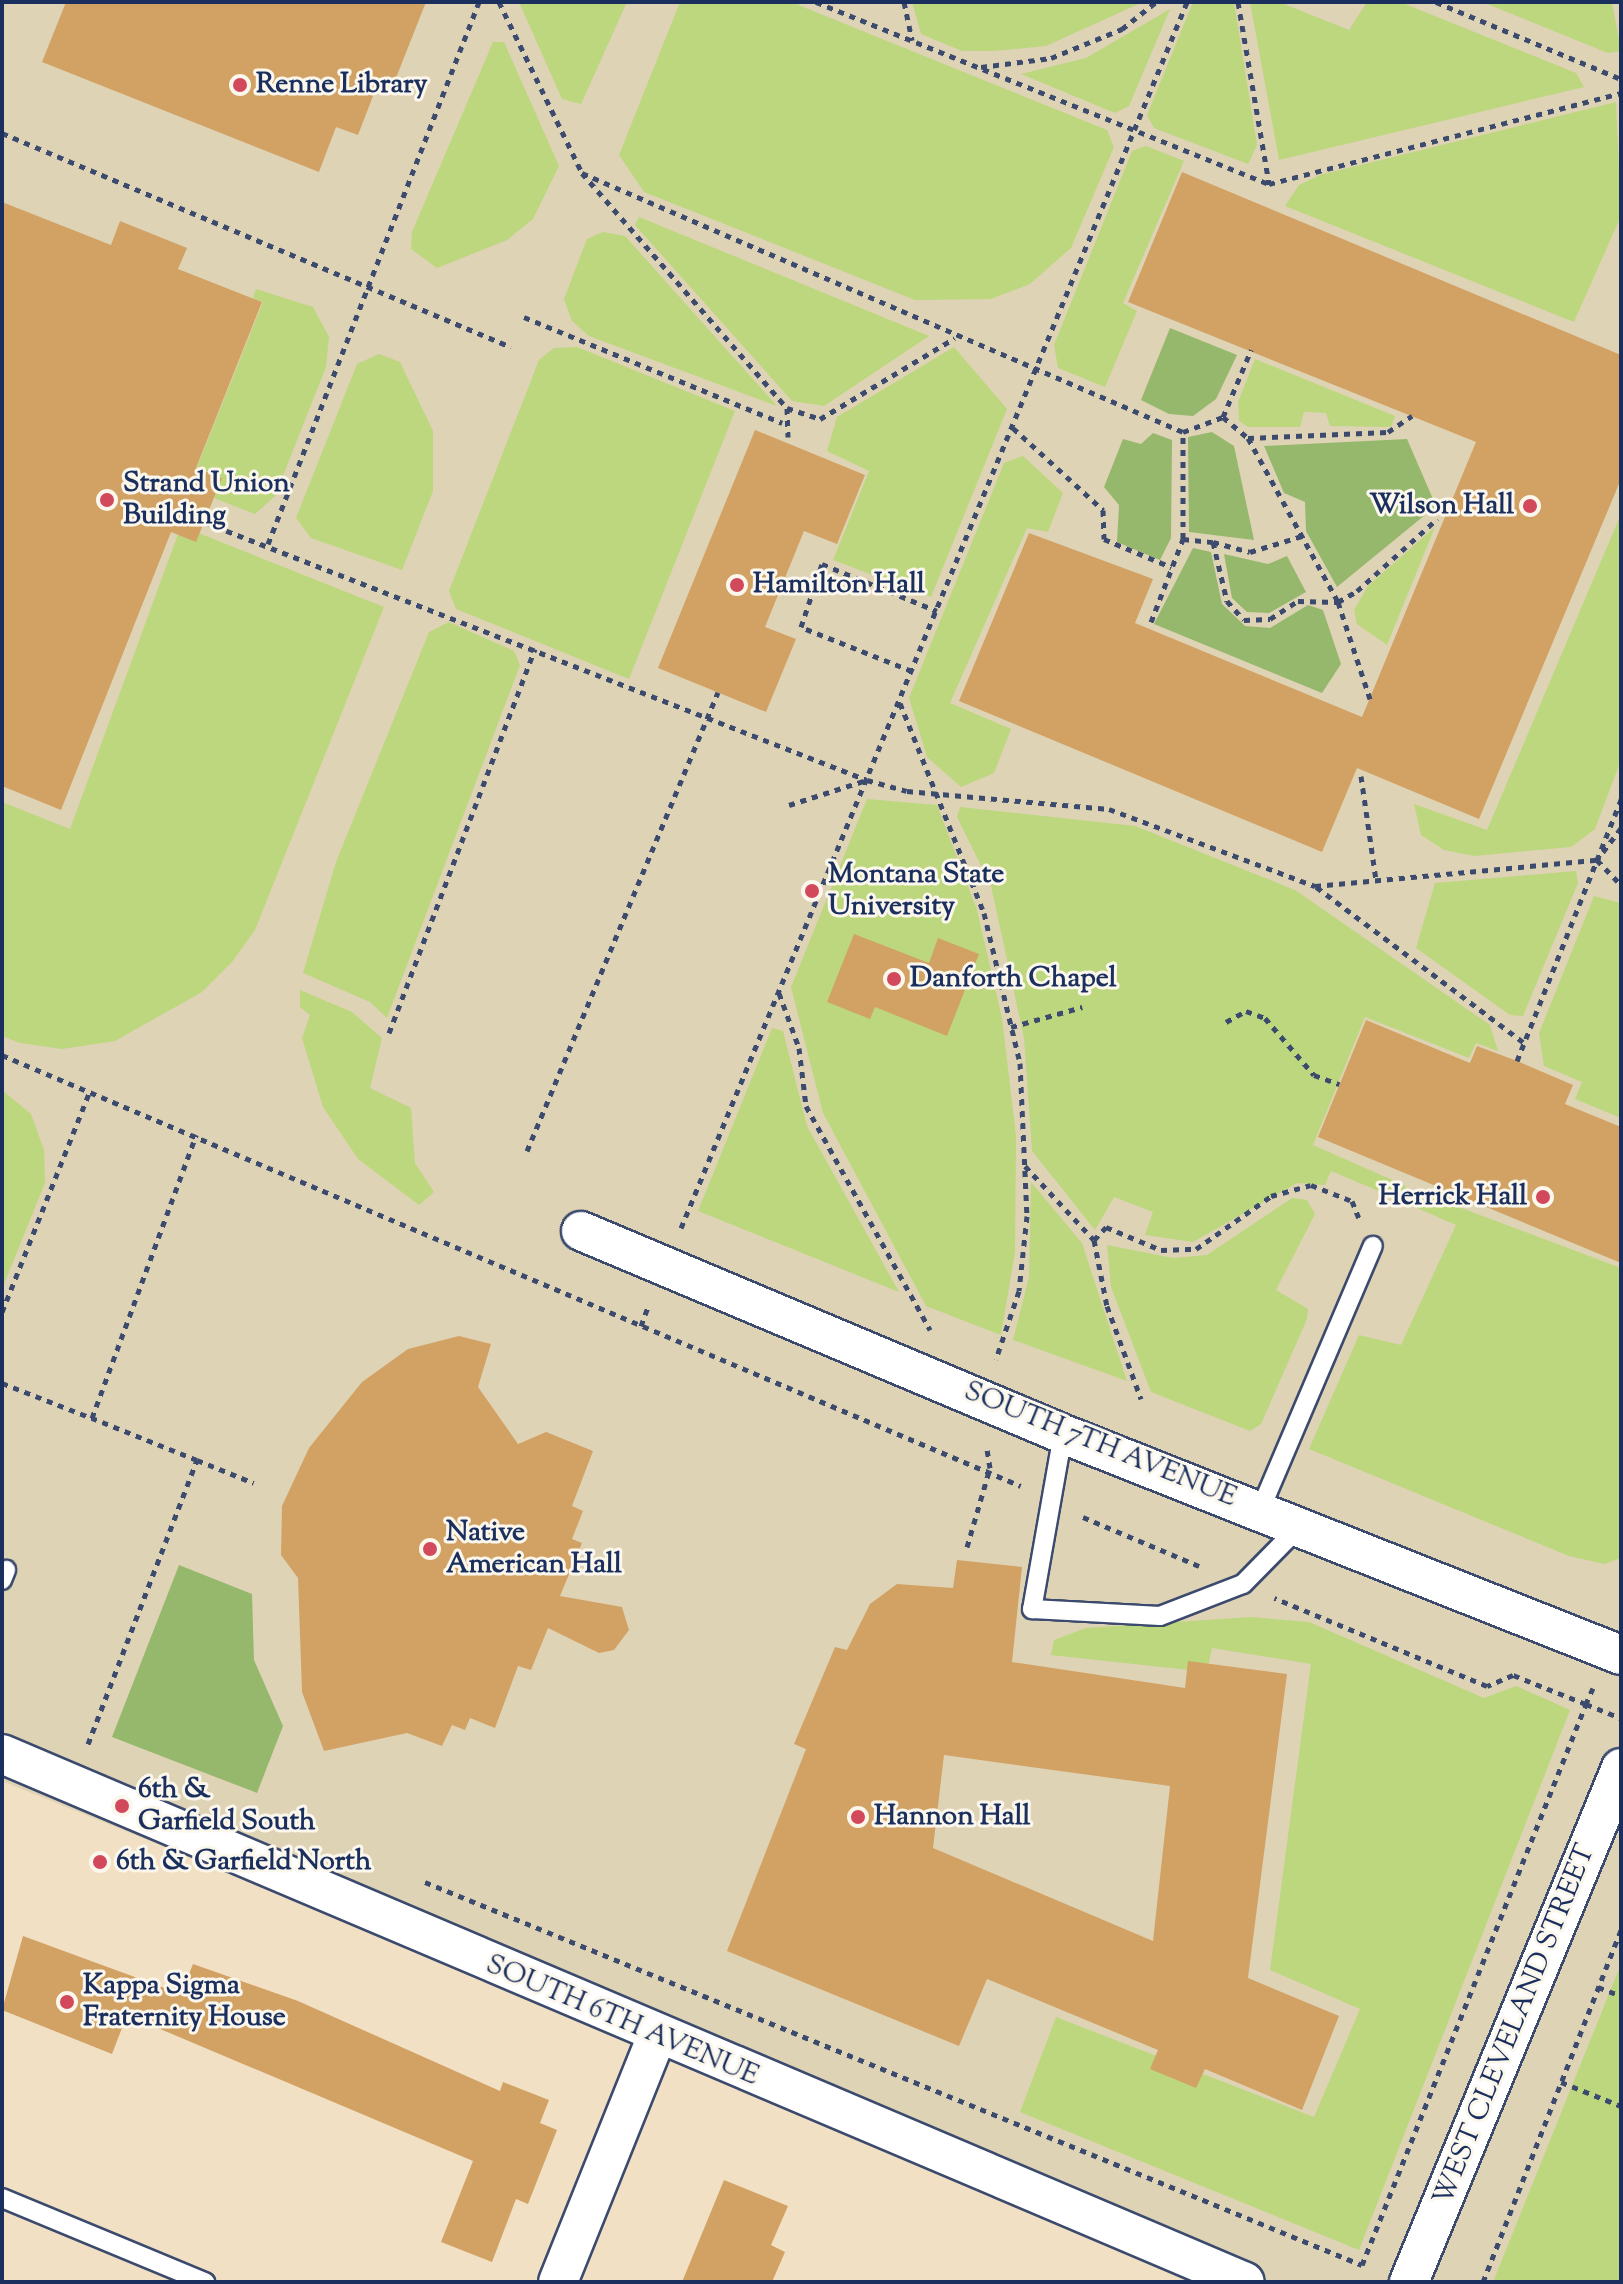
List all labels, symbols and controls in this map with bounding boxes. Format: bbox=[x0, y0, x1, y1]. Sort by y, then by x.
place label: Renne Library bbox=[256, 68, 427, 102]
marker: Renne Library bbox=[231, 76, 249, 94]
place label: Strand Union Building bbox=[123, 467, 290, 533]
place label: Wilson Hall bbox=[1369, 489, 1514, 523]
marker: Strand Union Building bbox=[98, 491, 116, 509]
marker: Wilson Hall bbox=[1521, 497, 1539, 515]
place label: Hamilton Hall bbox=[753, 568, 925, 602]
marker: Hamilton Hall bbox=[728, 576, 746, 594]
place label: Montana State University bbox=[828, 858, 1004, 924]
marker: Montana State University bbox=[803, 882, 821, 900]
place label: Danforth Chapel bbox=[910, 962, 1116, 996]
marker: Danforth Chapel bbox=[885, 970, 903, 988]
place label: Herrick Hall bbox=[1379, 1180, 1527, 1214]
marker: Herrick Hall bbox=[1534, 1188, 1552, 1206]
street label: SOUTH 7TH AVENUE bbox=[959, 1375, 1241, 1515]
place label: Native American Hall bbox=[446, 1516, 622, 1582]
marker: Native American Hall bbox=[421, 1540, 439, 1558]
place label: 6th & Garfield South bbox=[138, 1773, 315, 1839]
marker: 6th & Garfield South bbox=[113, 1797, 131, 1815]
place label: Hannon Hall bbox=[874, 1800, 1030, 1834]
marker: Hannon Hall bbox=[849, 1808, 867, 1826]
street label: WEST CLEVELAND STREET bbox=[1427, 1840, 1603, 2210]
place label: 6th & Garfield North bbox=[116, 1845, 371, 1879]
marker: 6th & Garfield North bbox=[91, 1853, 109, 1871]
street label: SOUTH 6TH AVENUE bbox=[480, 1948, 764, 2094]
place label: Kappa Sigma Fraternity House bbox=[83, 1969, 286, 2035]
marker: Kappa Sigma Fraternity House bbox=[58, 1993, 76, 2011]

